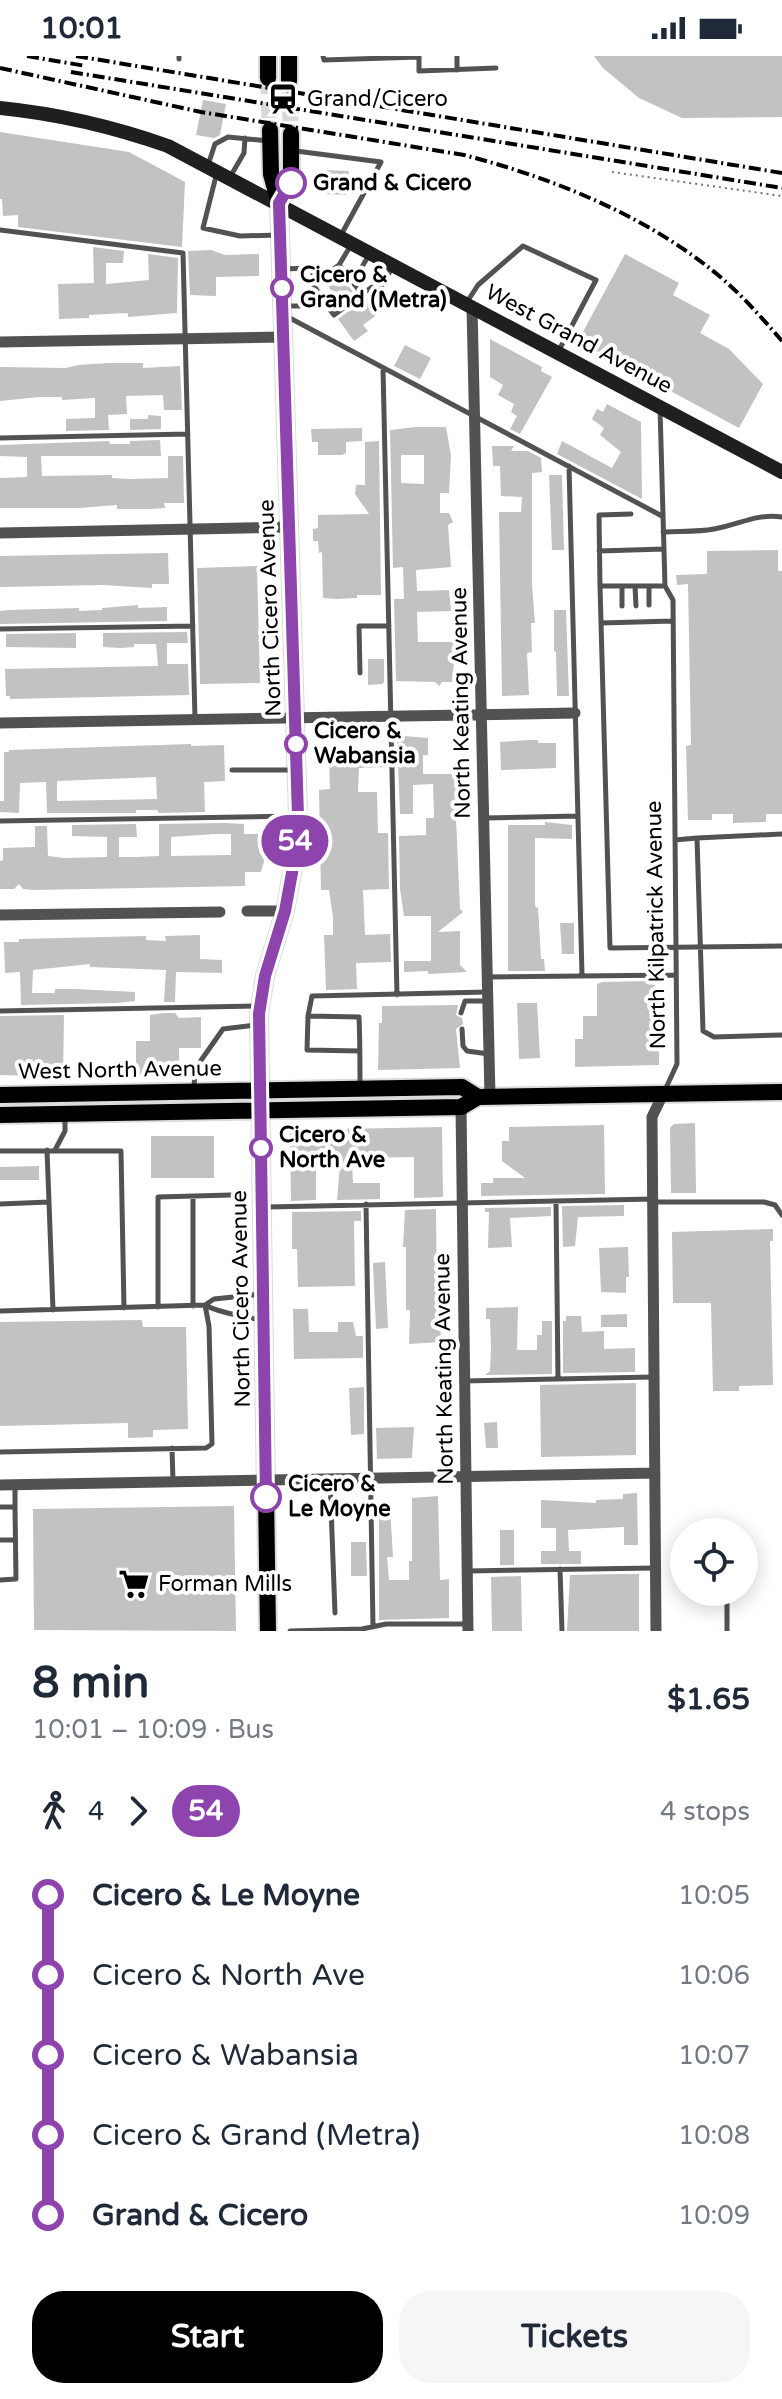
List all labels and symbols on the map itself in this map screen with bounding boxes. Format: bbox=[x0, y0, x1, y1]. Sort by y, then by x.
station icon: Grand/Cicero bbox=[266, 82, 300, 116]
place label: Grand/Cicero bbox=[307, 86, 448, 112]
marker: Grand & Cicero bbox=[276, 168, 306, 198]
place label: Grand & Cicero bbox=[313, 170, 472, 196]
place label: Cicero & Grand (Metra) bbox=[300, 262, 447, 313]
marker: Cicero & Grand (Metra) bbox=[271, 277, 293, 299]
street label: West Grand Avenue bbox=[481, 279, 677, 399]
street label: North Cicero Avenue bbox=[253, 499, 287, 717]
street label: North Keating Avenue bbox=[446, 587, 476, 819]
place label: Cicero & Wabansia bbox=[314, 718, 416, 769]
marker: Cicero & Wabansia bbox=[285, 733, 307, 755]
street label: North Kilpatrick Avenue bbox=[641, 800, 671, 1050]
line badge: 54 bbox=[259, 815, 331, 867]
street label: West North Avenue bbox=[18, 1055, 222, 1085]
place label: Cicero & North Ave bbox=[279, 1122, 385, 1173]
marker: Cicero & North Ave bbox=[250, 1137, 272, 1159]
street label: North Cicero Avenue bbox=[226, 1190, 256, 1408]
street label: North Keating Avenue bbox=[429, 1253, 459, 1485]
place label: Cicero & Le Moyne bbox=[288, 1471, 391, 1522]
marker: Cicero & Le Moyne bbox=[251, 1482, 281, 1512]
supermarket icon: Forman Mills bbox=[117, 1567, 151, 1601]
place label: Forman Mills bbox=[158, 1571, 292, 1597]

